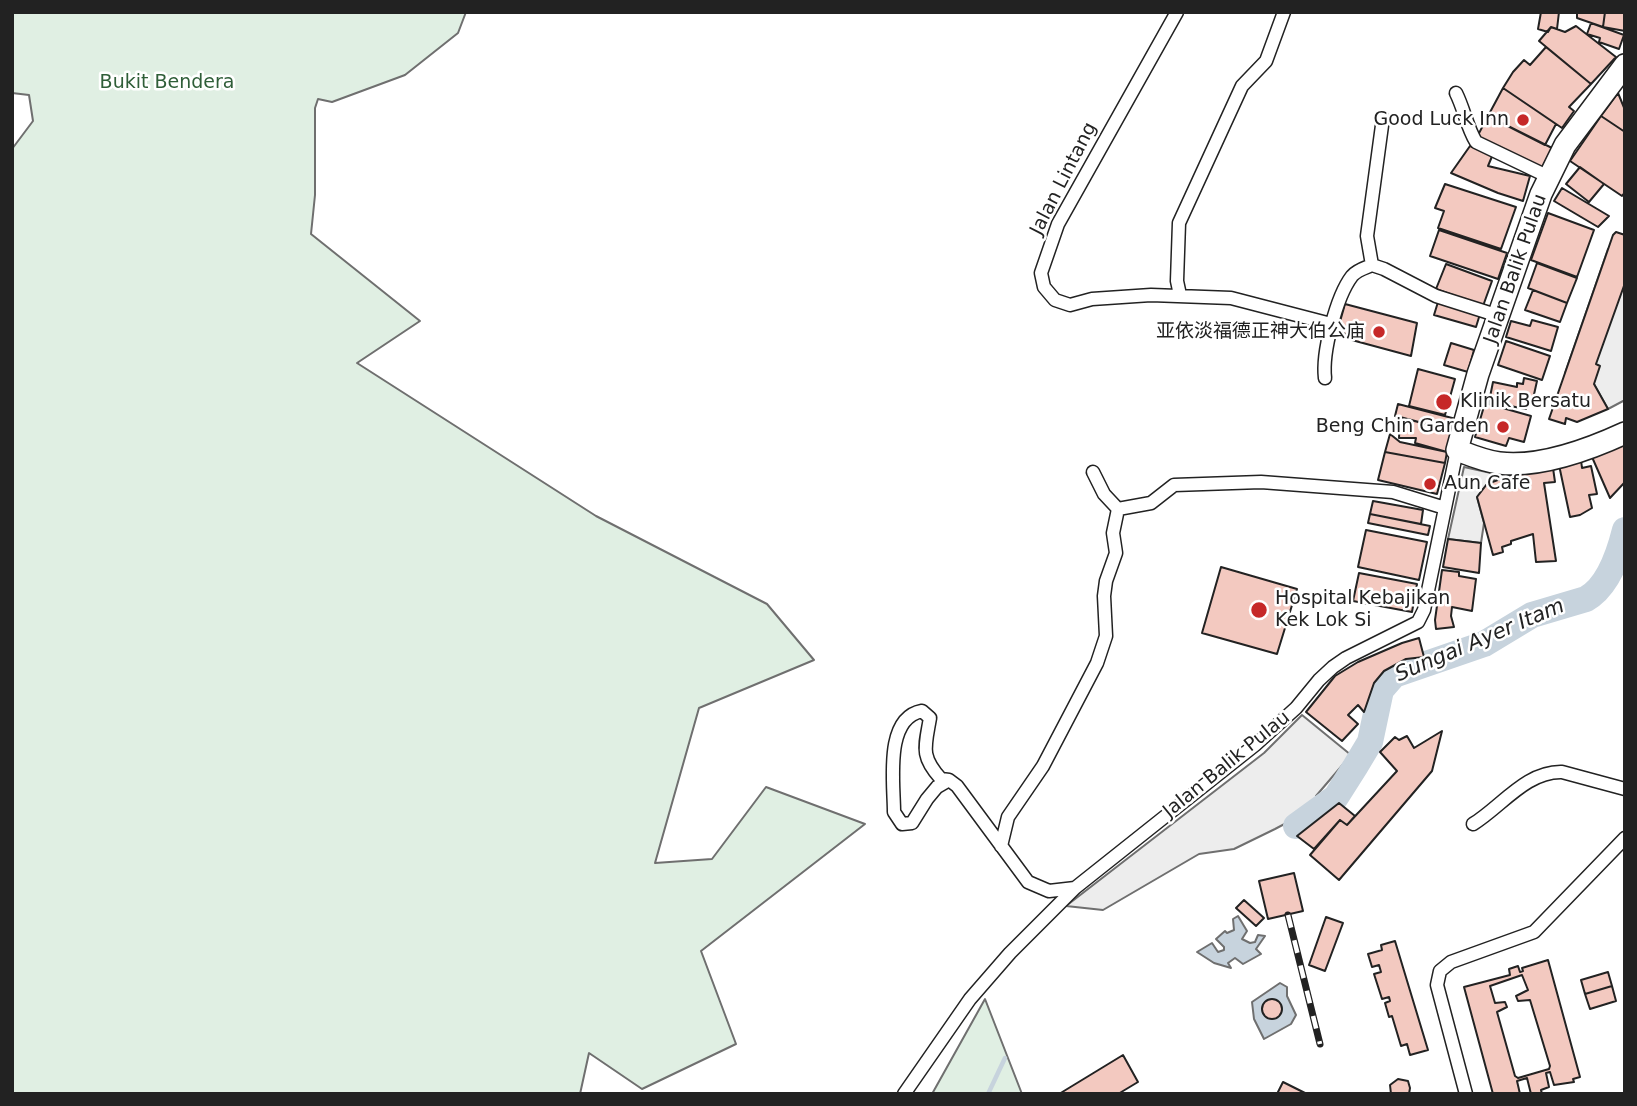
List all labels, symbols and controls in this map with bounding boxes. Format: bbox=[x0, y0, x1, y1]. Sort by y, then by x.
park label: Bukit Bendera bbox=[100, 72, 234, 94]
place label: Good Luck Inn bbox=[1373, 109, 1509, 131]
marker: Good Luck Inn bbox=[1515, 112, 1531, 128]
street label: Jalan Lintang bbox=[1026, 119, 1102, 239]
street label: Jalan Balik Pulau bbox=[1480, 191, 1552, 347]
place label: 亚依淡福德正神大伯公庙 bbox=[1156, 321, 1365, 343]
marker: 亚依淡福德正神大伯公庙 bbox=[1371, 324, 1387, 340]
place label: Klinik Bersatu bbox=[1460, 391, 1591, 413]
marker: Klinik Bersatu bbox=[1434, 392, 1454, 412]
place label: Beng Chin Garden bbox=[1316, 416, 1489, 438]
marker: Beng Chin Garden bbox=[1495, 419, 1511, 435]
place label: Aun Cafe bbox=[1444, 473, 1530, 495]
marker: Aun Cafe bbox=[1422, 476, 1438, 492]
place label: Hospital Kebajikan Kek Lok Si bbox=[1275, 588, 1450, 632]
water label: Sungai Ayer Itam bbox=[1392, 594, 1568, 688]
marker: Hospital Kebajikan Kek Lok Si bbox=[1249, 600, 1269, 620]
street label: Jalan Balik Pulau bbox=[1159, 707, 1295, 823]

